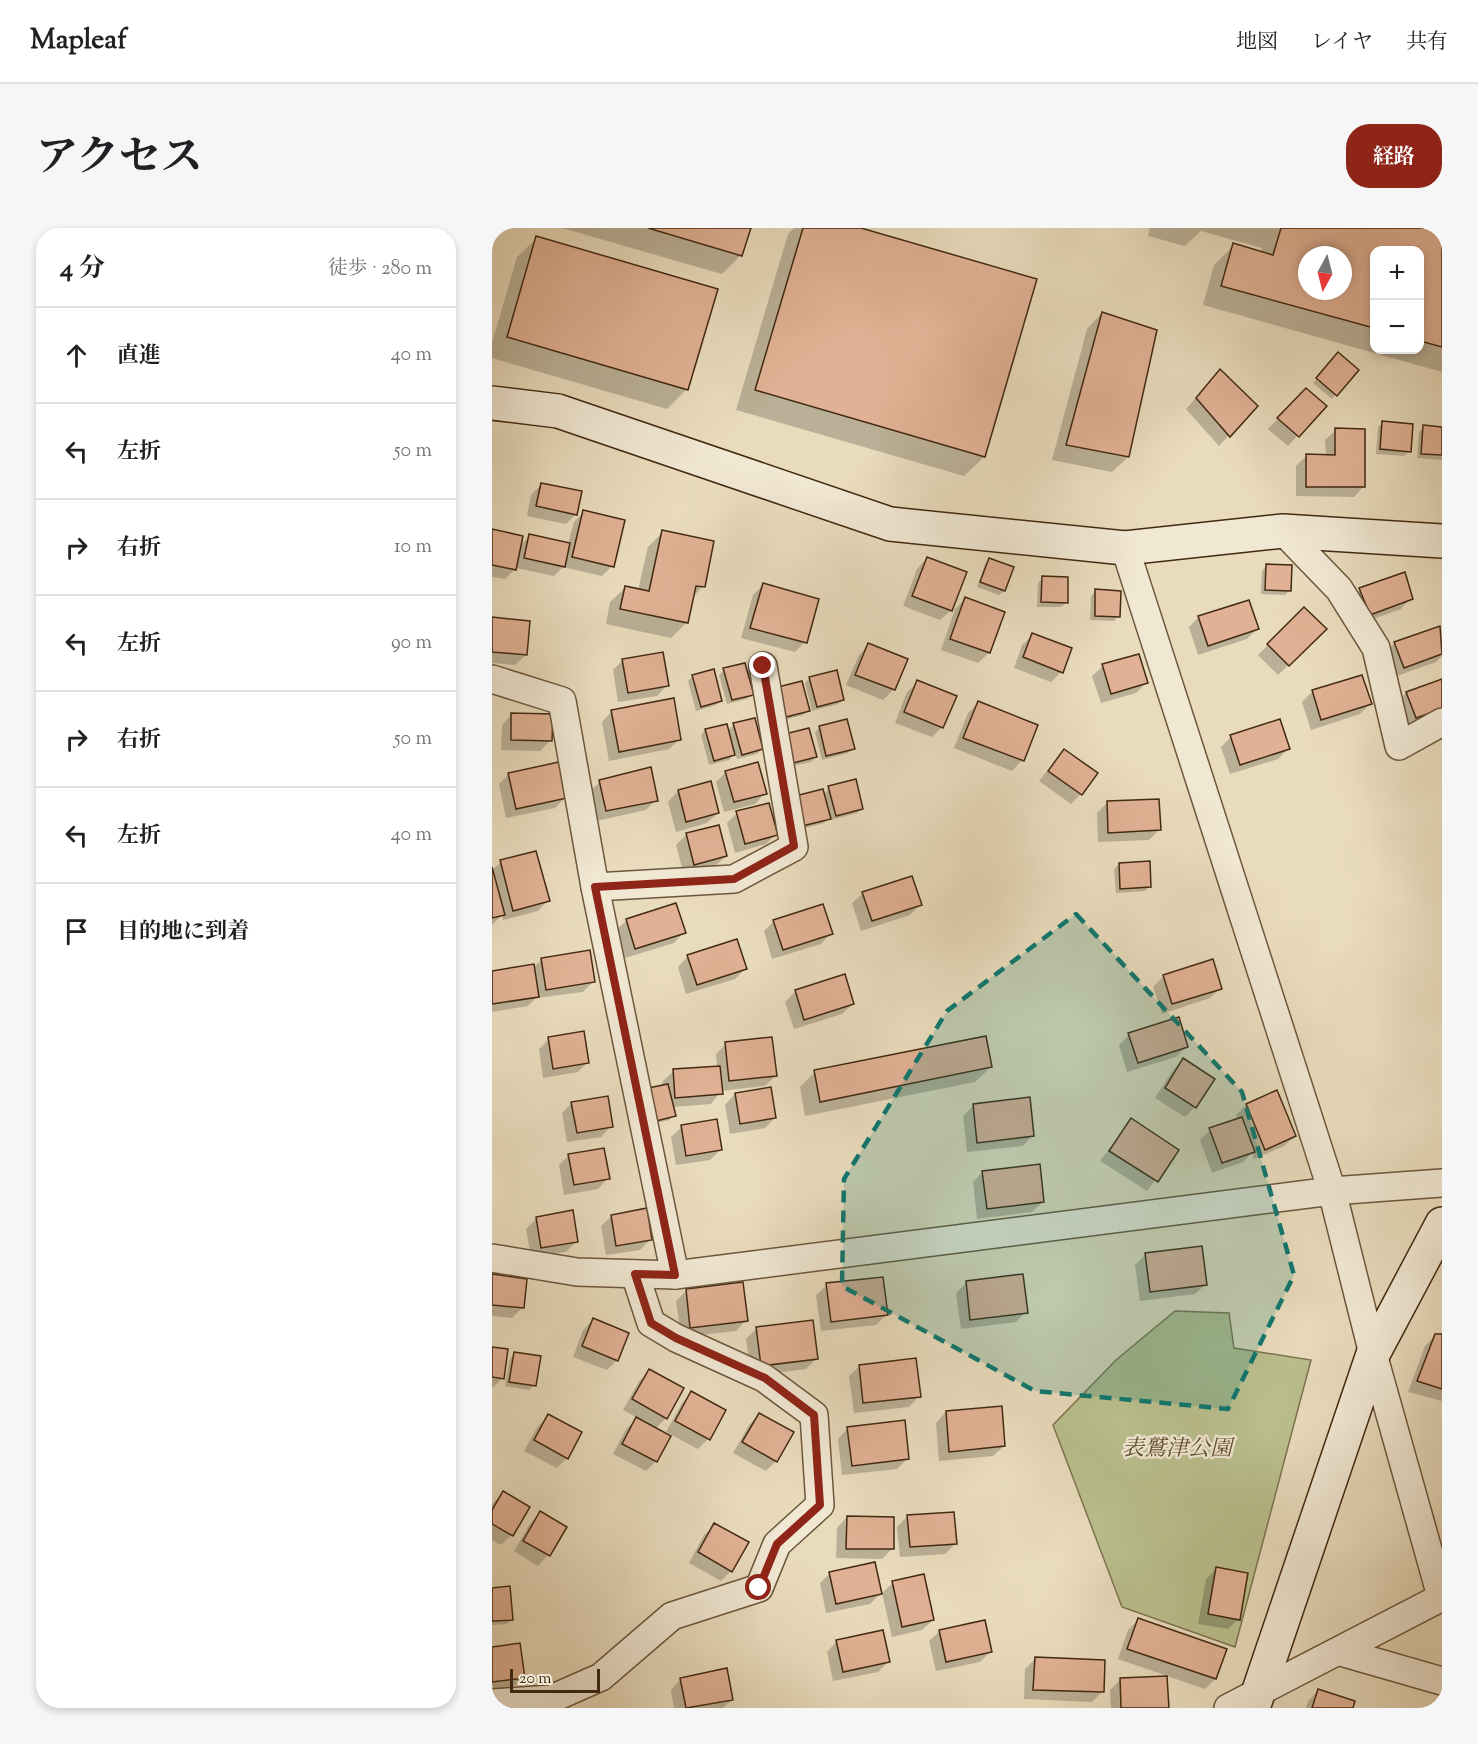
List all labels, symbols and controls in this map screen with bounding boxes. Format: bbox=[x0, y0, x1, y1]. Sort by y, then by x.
text: Mapleaf bbox=[30, 21, 127, 61]
text: 地図 bbox=[1236, 28, 1278, 58]
text: レイヤ bbox=[1311, 28, 1373, 58]
text: 共有 bbox=[1406, 28, 1448, 58]
button: 経路 bbox=[1346, 124, 1442, 188]
text: アクセス bbox=[36, 130, 203, 190]
north arrow bbox=[1298, 246, 1352, 300]
map controls bbox=[1370, 246, 1424, 354]
button: + bbox=[1370, 246, 1424, 300]
text: 4 分 bbox=[60, 251, 105, 288]
text: 徒歩 · 280 m bbox=[328, 255, 432, 284]
button: − bbox=[1370, 300, 1424, 354]
icon: ahead bbox=[60, 339, 93, 372]
text: 直進 bbox=[117, 341, 161, 373]
text: 40 m bbox=[391, 341, 432, 370]
icon: left bbox=[60, 435, 93, 468]
text: 左折 bbox=[117, 437, 161, 469]
text: 50 m bbox=[394, 437, 432, 466]
icon: right bbox=[60, 531, 93, 564]
text: 右折 bbox=[117, 533, 161, 565]
text: 10 m bbox=[394, 533, 432, 562]
icon: left bbox=[60, 627, 93, 660]
text: 左折 bbox=[117, 629, 161, 661]
text: 90 m bbox=[391, 629, 432, 658]
route end bbox=[749, 652, 775, 678]
icon: right bbox=[60, 723, 93, 756]
text: 右折 bbox=[117, 725, 161, 757]
text: 50 m bbox=[394, 725, 432, 754]
icon: left bbox=[60, 819, 93, 852]
text: 左折 bbox=[117, 821, 161, 853]
text: 40 m bbox=[391, 821, 432, 850]
icon: arrive bbox=[60, 915, 93, 948]
text: 目的地に到着 bbox=[117, 917, 249, 949]
park label: 表鷲津公園 bbox=[1122, 1434, 1235, 1466]
route start bbox=[745, 1574, 771, 1600]
scale bar bbox=[510, 1666, 600, 1694]
text: 20 m bbox=[519, 1668, 552, 1691]

